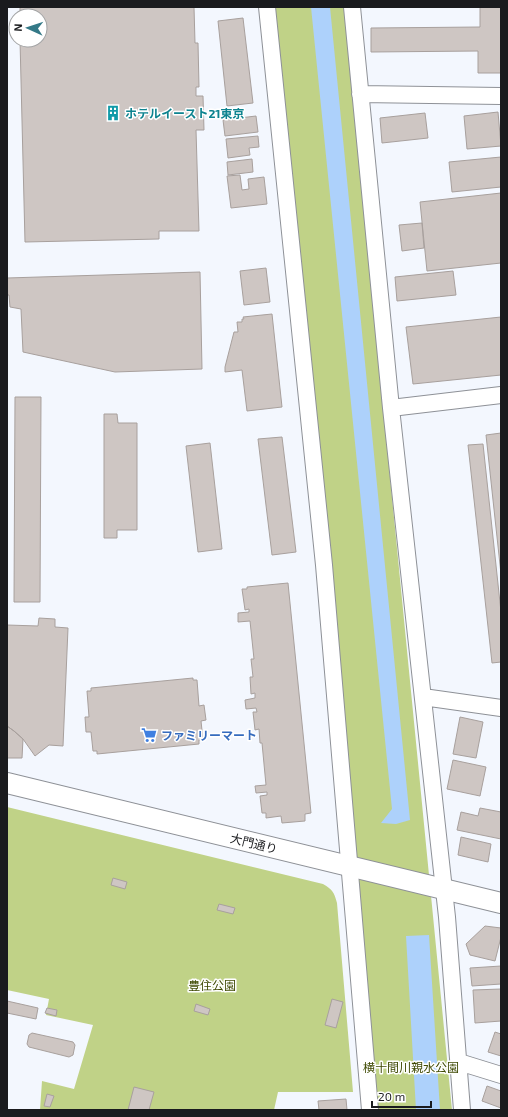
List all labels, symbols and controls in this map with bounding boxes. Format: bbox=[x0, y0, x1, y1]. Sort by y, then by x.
north arrow bbox=[8, 8, 48, 48]
text: N bbox=[11, 23, 24, 32]
building icon: ホテルイースト21東京 bbox=[104, 104, 122, 122]
place label: ホテルイースト21東京 bbox=[125, 106, 245, 120]
supermarket icon: ファミリーマート bbox=[140, 726, 158, 744]
place label: ファミリーマート bbox=[161, 728, 257, 742]
street label: 大門通り bbox=[229, 830, 279, 856]
park label: 豊住公園 bbox=[188, 978, 236, 992]
park label: 横十間川親水公園 bbox=[363, 1060, 459, 1074]
scale bar bbox=[372, 1083, 431, 1109]
text: 20 m bbox=[378, 1089, 405, 1103]

